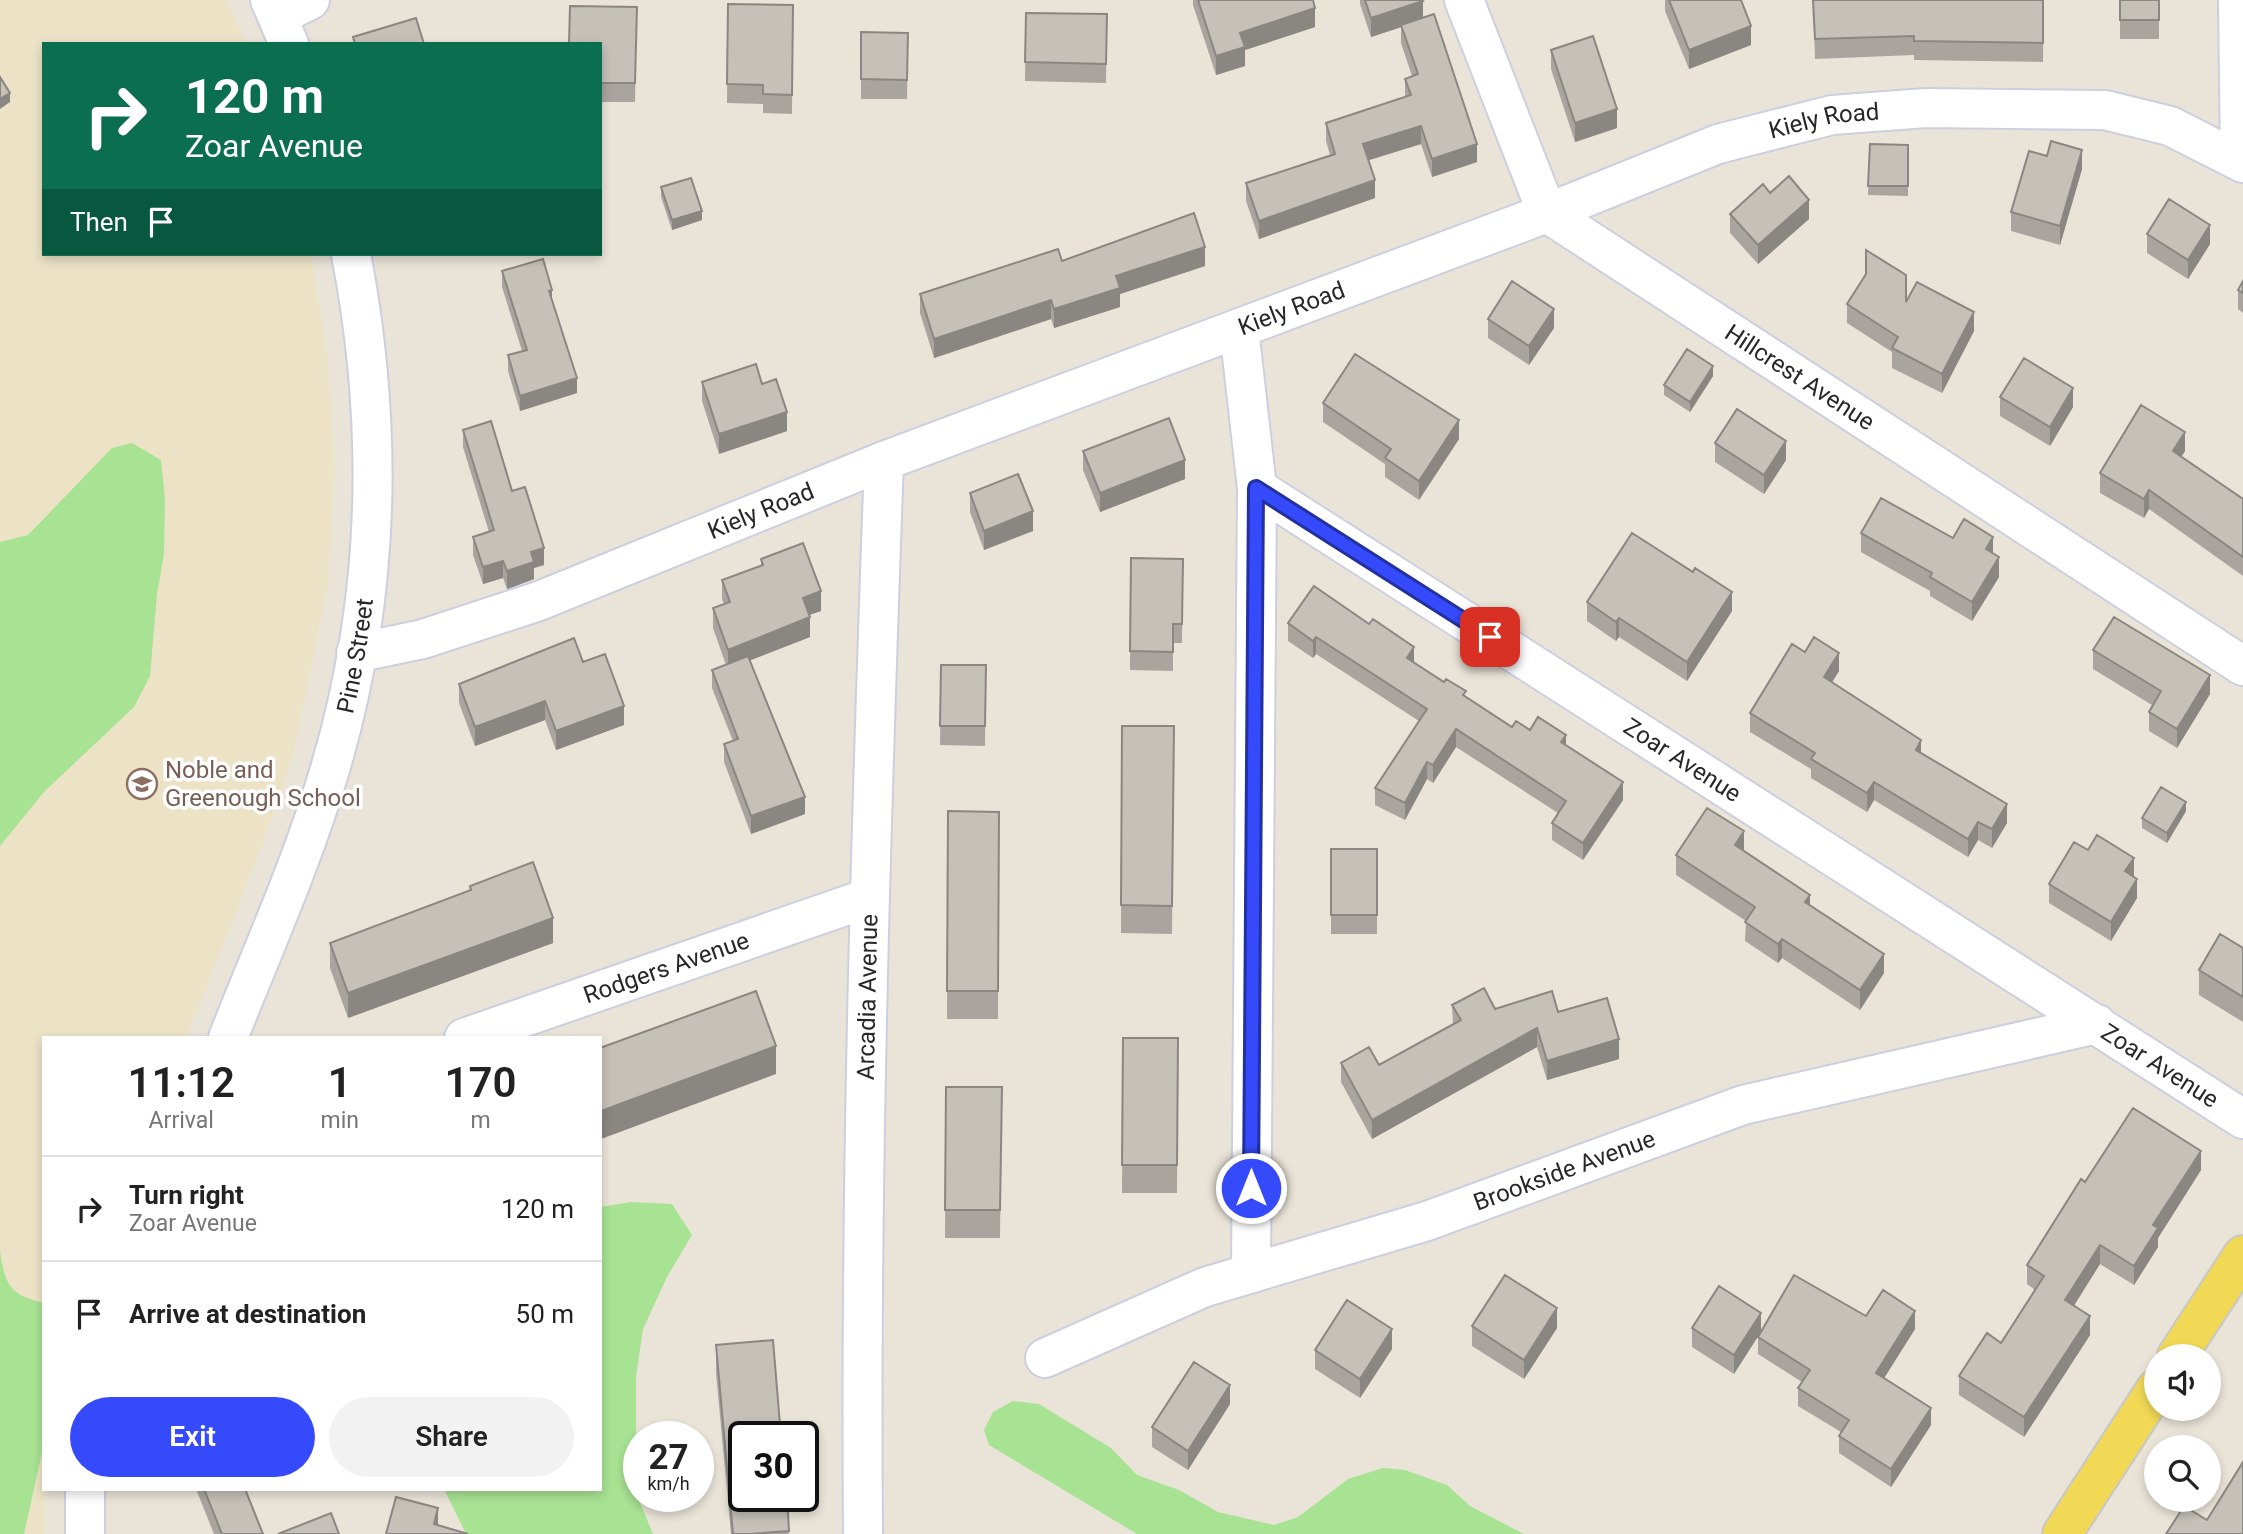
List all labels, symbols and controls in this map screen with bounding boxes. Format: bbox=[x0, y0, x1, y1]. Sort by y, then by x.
text: 120 m bbox=[185, 68, 324, 125]
icon: right bbox=[70, 70, 161, 161]
street label: Kiely Road bbox=[1766, 98, 1880, 145]
text: Zoar Avenue bbox=[185, 127, 363, 165]
icon: arrive bbox=[142, 203, 180, 241]
text: Then bbox=[70, 207, 128, 237]
street label: Kiely Road bbox=[1234, 276, 1349, 341]
street label: Hillcrest Avenue bbox=[1720, 319, 1880, 436]
street label: Kiely Road bbox=[704, 477, 818, 545]
street label: Pine Street bbox=[331, 597, 379, 716]
pin bbox=[1460, 607, 1520, 667]
icon: arrive bbox=[1471, 618, 1509, 656]
street label: Zoar Avenue bbox=[1619, 712, 1746, 808]
place label: Noble and Greenough School bbox=[165, 756, 361, 812]
school or university icon: Noble and Greenough School bbox=[125, 767, 159, 801]
street label: Arcadia Avenue bbox=[852, 914, 884, 1080]
street label: Rodgers Avenue bbox=[580, 926, 753, 1010]
street label: Zoar Avenue bbox=[2096, 1018, 2224, 1114]
text: 11:12 bbox=[128, 1058, 235, 1107]
text: 1 bbox=[328, 1058, 352, 1107]
text: 170 bbox=[444, 1058, 516, 1107]
text: Arrival bbox=[149, 1107, 214, 1134]
text: min bbox=[320, 1107, 359, 1134]
text: m bbox=[470, 1107, 491, 1134]
street label: Brookside Avenue bbox=[1470, 1124, 1659, 1217]
position arrow bbox=[1214, 1151, 1288, 1225]
text: Turn right bbox=[129, 1180, 244, 1210]
icon: right bbox=[70, 1190, 108, 1228]
text: 120 m bbox=[501, 1194, 574, 1224]
text: Zoar Avenue bbox=[129, 1210, 257, 1237]
icon: arrive bbox=[70, 1295, 108, 1333]
text: Arrive at destination bbox=[129, 1299, 366, 1329]
text: 50 m bbox=[516, 1299, 574, 1329]
map controls bbox=[2144, 1344, 2221, 1512]
button: sound bbox=[2144, 1344, 2221, 1421]
button: Exit bbox=[70, 1397, 315, 1477]
button: Share bbox=[329, 1397, 574, 1477]
speed limit sign: 30 bbox=[728, 1421, 819, 1512]
button: search bbox=[2144, 1435, 2221, 1512]
text: 27 bbox=[648, 1437, 689, 1478]
text: km/h bbox=[647, 1473, 690, 1494]

